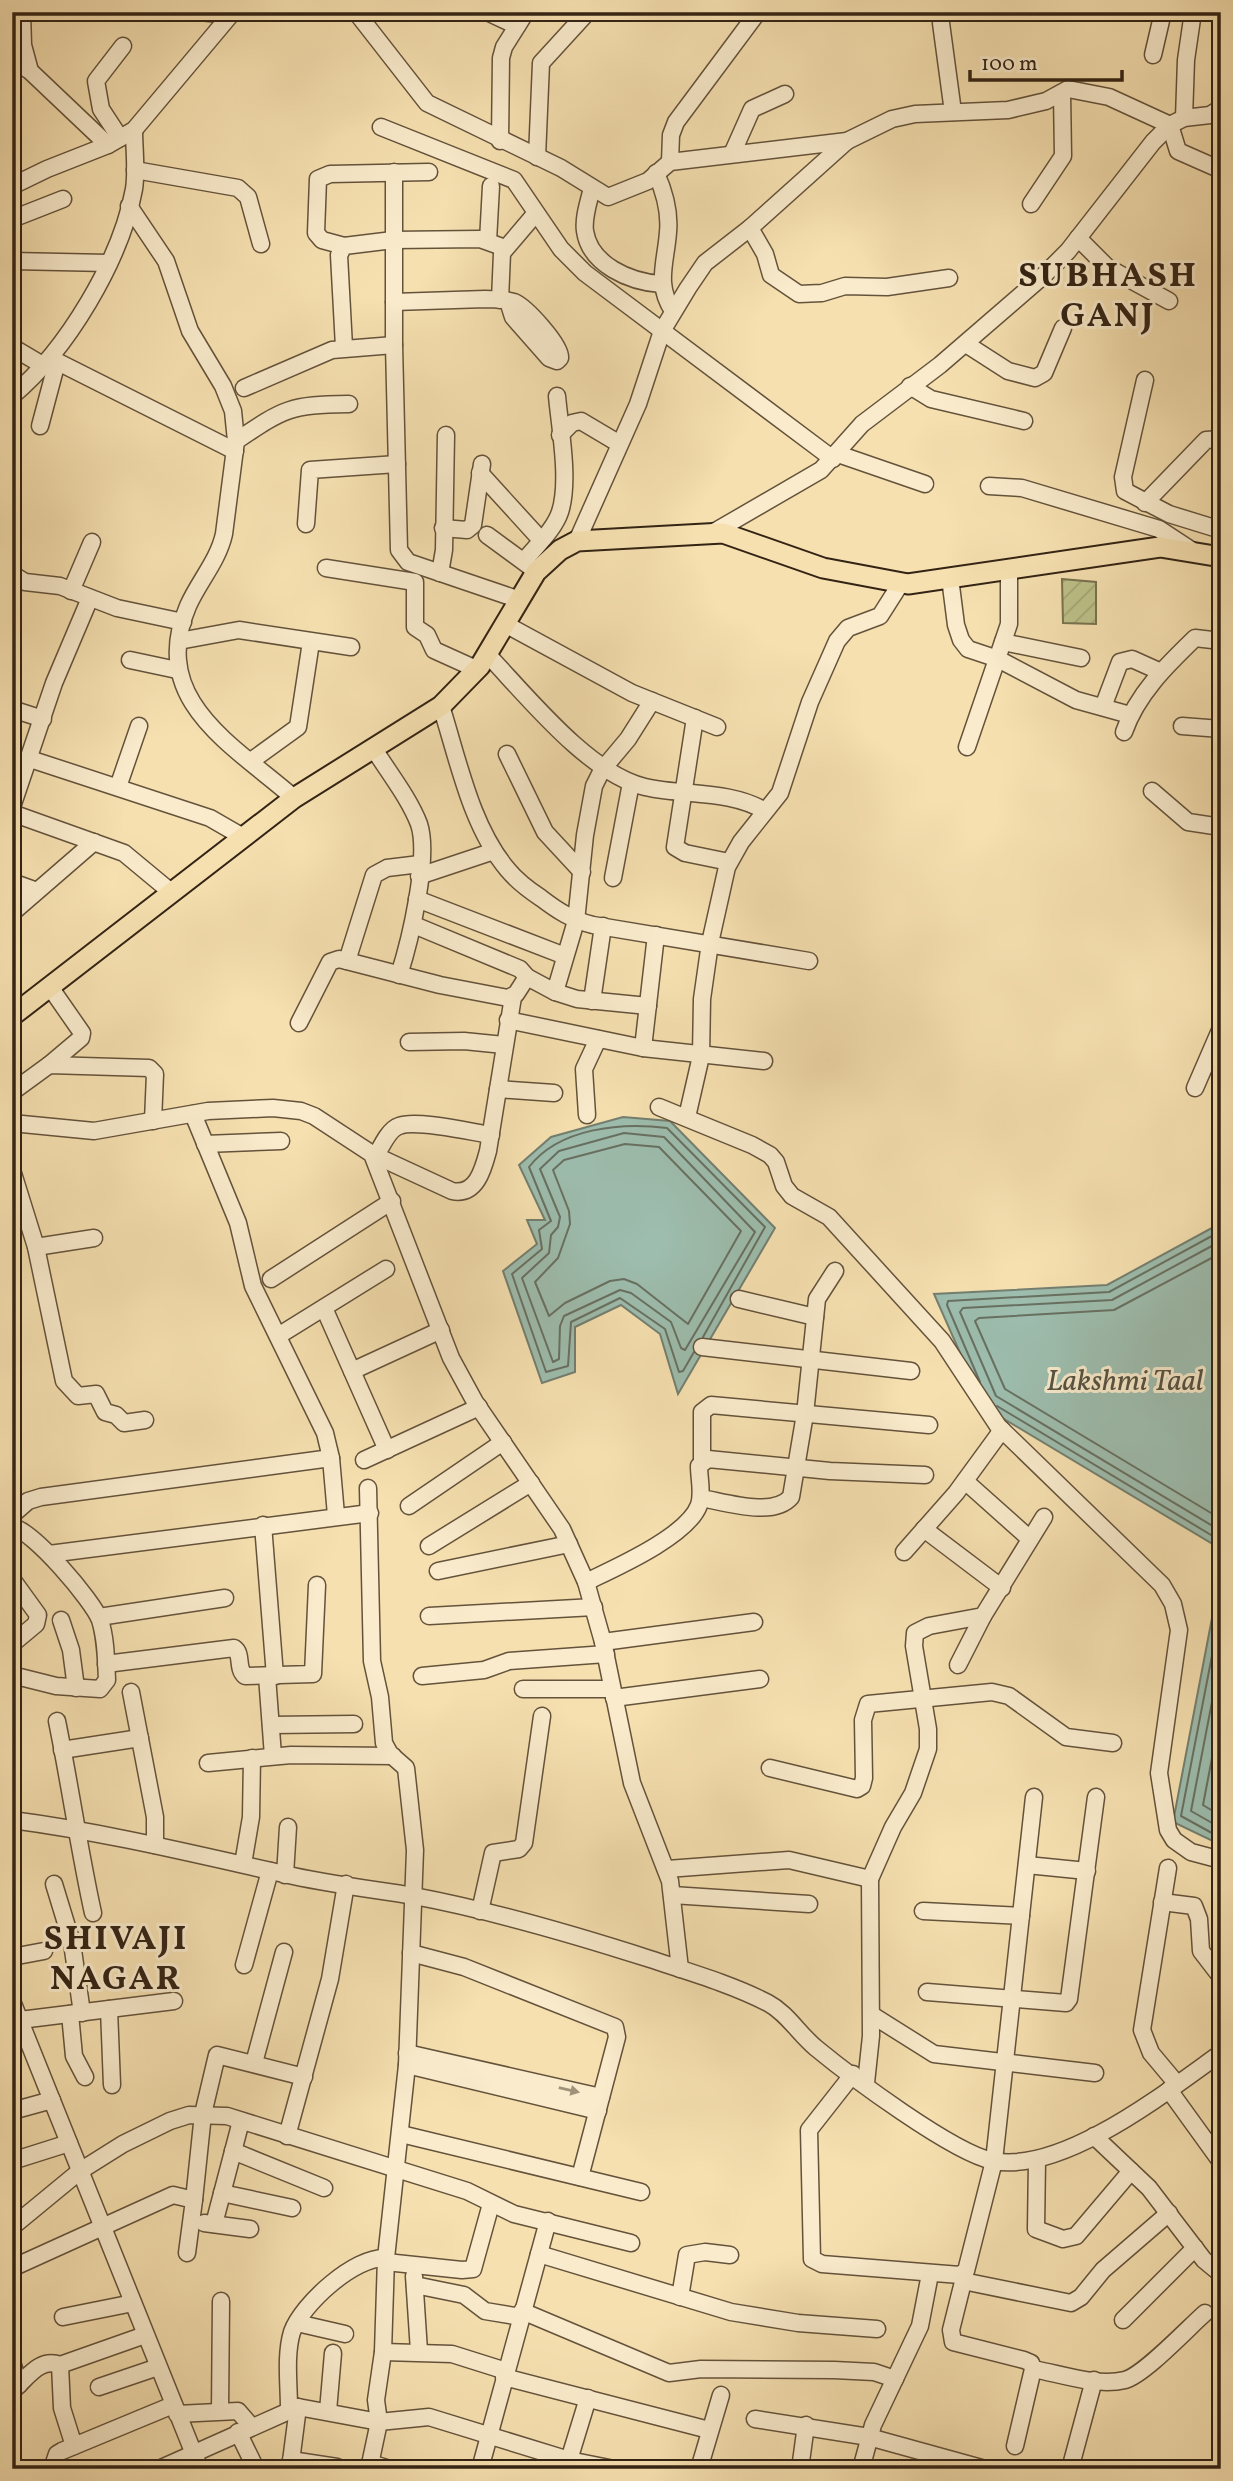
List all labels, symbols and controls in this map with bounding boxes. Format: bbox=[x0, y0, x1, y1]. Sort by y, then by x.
scale bar bbox=[970, 38, 1123, 82]
text: 100 m bbox=[981, 50, 1038, 79]
district label: SUBHASH GANJ bbox=[1018, 253, 1198, 341]
water label: Lakshmi Taal bbox=[1046, 1361, 1204, 1403]
district label: SHIVAJI NAGAR bbox=[44, 1916, 188, 2004]
one-way arrow bbox=[558, 2085, 580, 2096]

